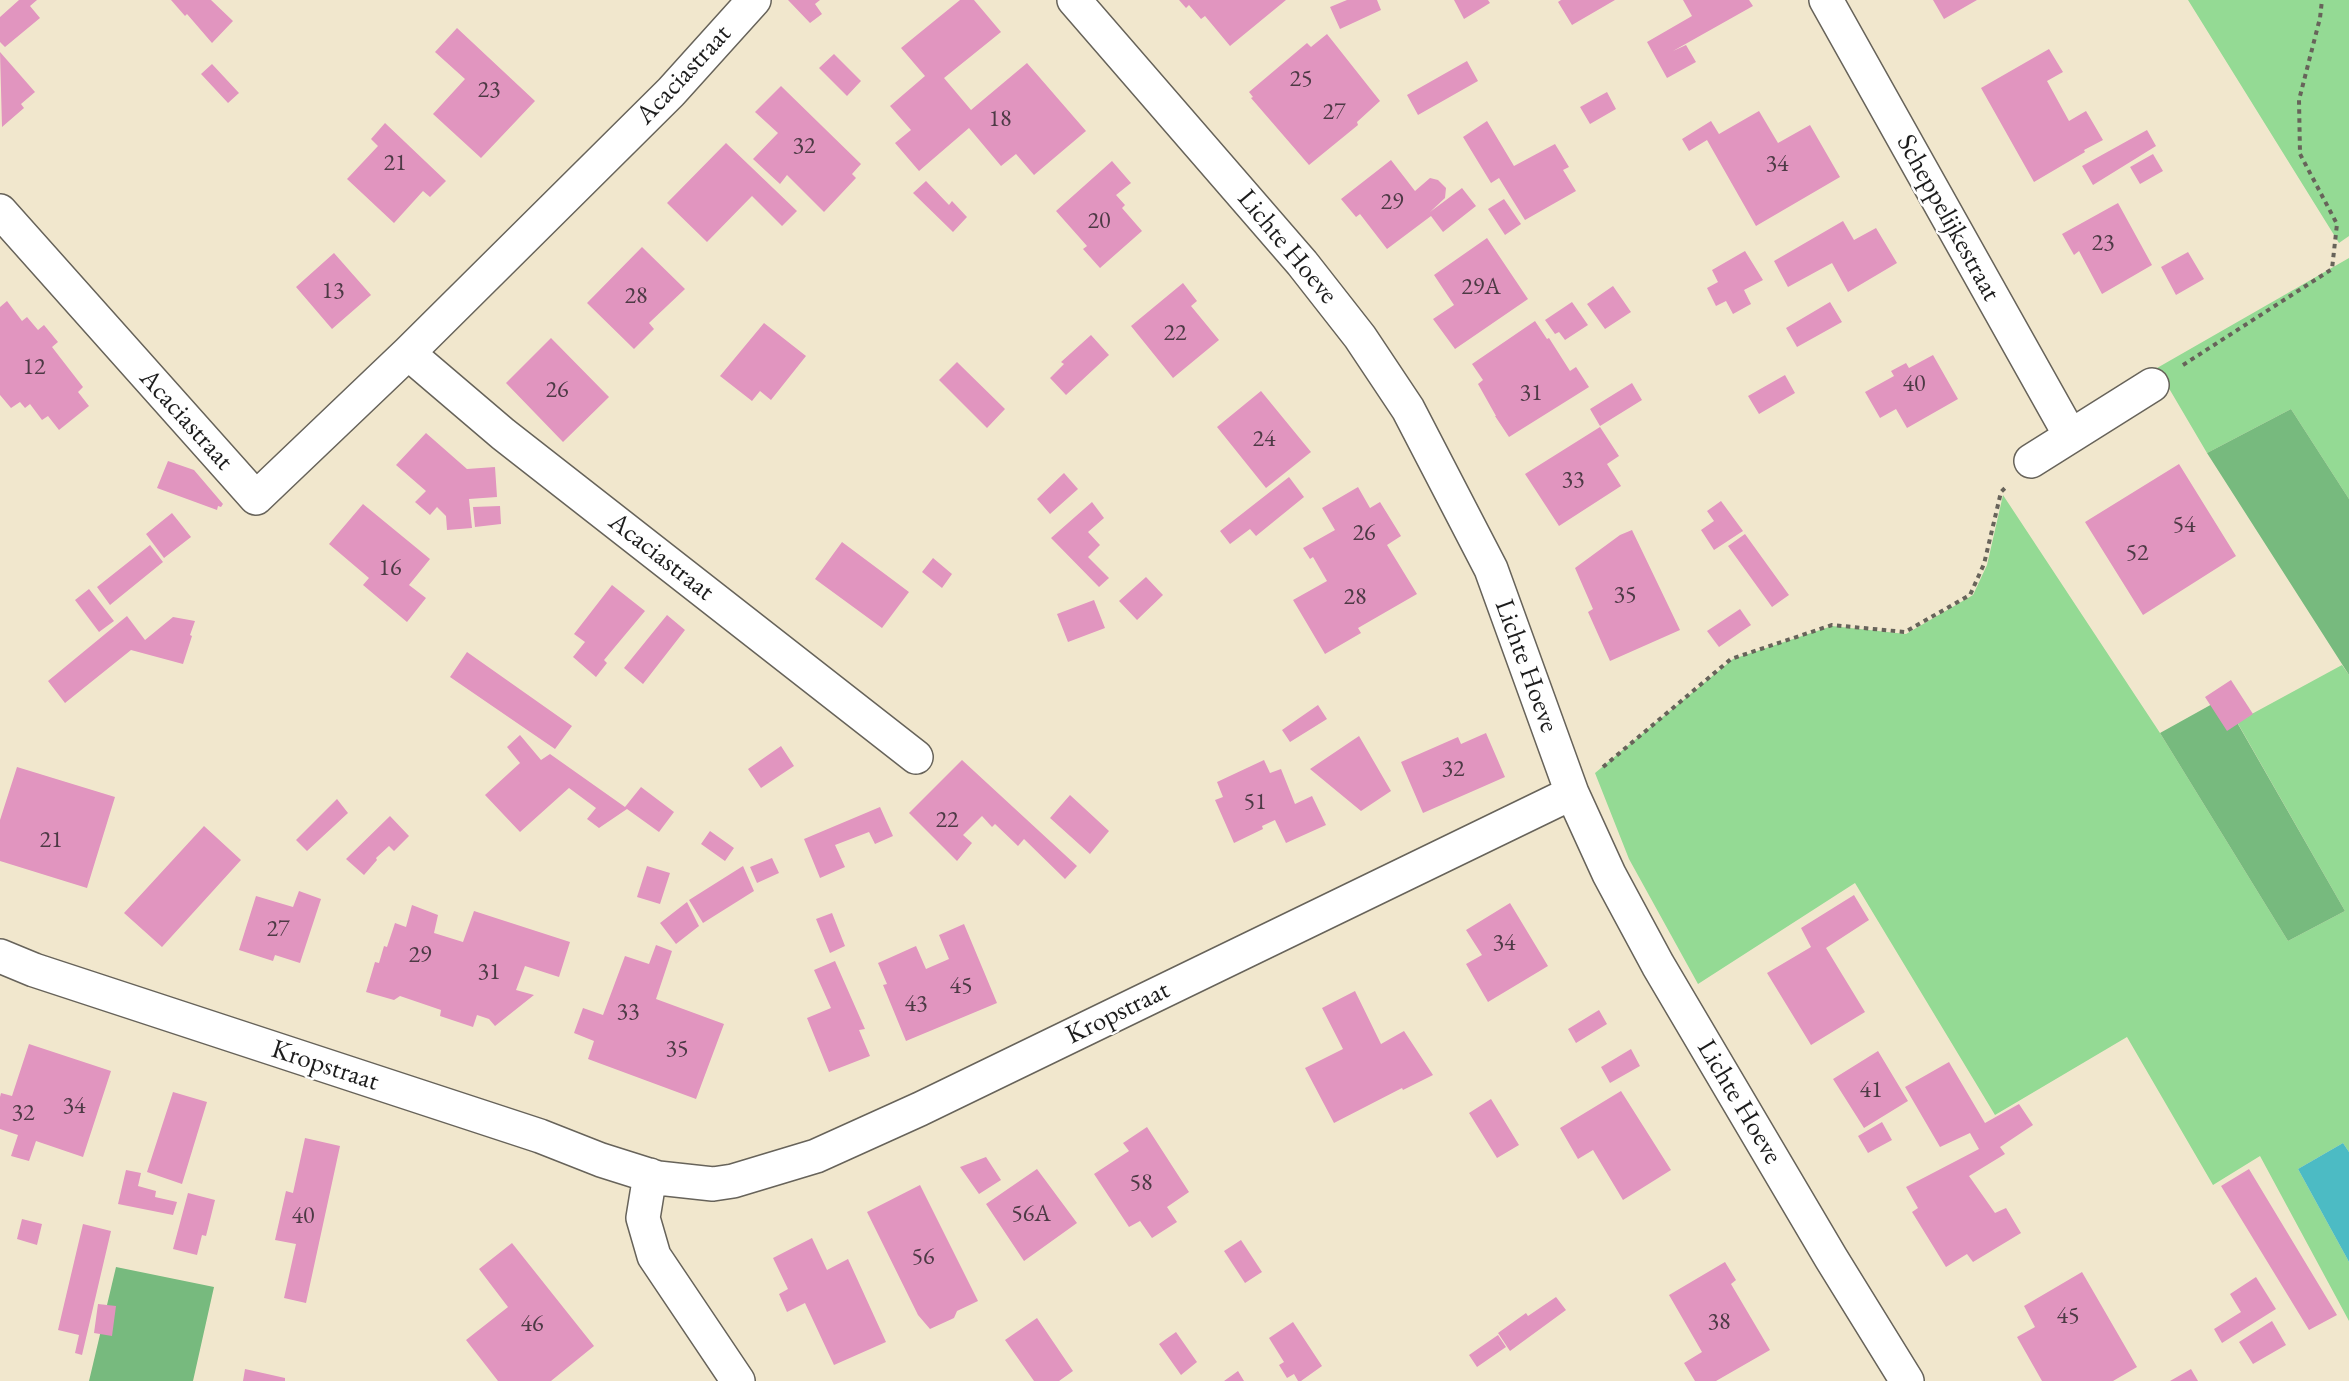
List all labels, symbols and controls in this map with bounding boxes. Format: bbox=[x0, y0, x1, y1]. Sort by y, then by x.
street label: Acaciastraat bbox=[630, 18, 738, 132]
house number: 25 bbox=[1289, 65, 1313, 93]
house number: 23 bbox=[477, 76, 501, 104]
house number: 27 bbox=[1322, 98, 1346, 126]
house number: 18 bbox=[988, 105, 1012, 133]
street label: Scheppelijkestraat bbox=[1889, 129, 2007, 307]
house number: 32 bbox=[792, 132, 816, 160]
house number: 21 bbox=[383, 149, 407, 177]
house number: 34 bbox=[1765, 150, 1789, 178]
street label: Lichte Hoeve bbox=[1230, 183, 1344, 311]
house number: 29 bbox=[1380, 188, 1404, 216]
house number: 20 bbox=[1087, 207, 1111, 235]
house number: 23 bbox=[2091, 229, 2115, 257]
house number: 29A bbox=[1461, 273, 1501, 301]
house number: 13 bbox=[321, 277, 345, 305]
house number: 28 bbox=[624, 282, 648, 310]
house number: 22 bbox=[1163, 319, 1187, 347]
house number: 12 bbox=[22, 353, 46, 381]
street label: Acaciastraat bbox=[132, 363, 240, 477]
house number: 40 bbox=[1902, 370, 1926, 398]
house number: 26 bbox=[545, 376, 569, 404]
house number: 31 bbox=[1519, 379, 1543, 407]
house number: 24 bbox=[1252, 425, 1276, 453]
house number: 33 bbox=[1561, 466, 1585, 494]
street label: Acaciastraat bbox=[602, 506, 720, 608]
house number: 54 bbox=[2172, 511, 2196, 539]
house number: 26 bbox=[1352, 519, 1376, 547]
house number: 52 bbox=[2125, 539, 2149, 567]
house number: 16 bbox=[378, 554, 402, 582]
house number: 35 bbox=[1613, 581, 1637, 609]
house number: 28 bbox=[1343, 583, 1367, 611]
street label: Lichte Hoeve bbox=[1487, 595, 1565, 737]
house number: 32 bbox=[1441, 755, 1465, 783]
house number: 51 bbox=[1243, 788, 1267, 816]
house number: 22 bbox=[935, 806, 959, 834]
house number: 21 bbox=[39, 826, 63, 854]
house number: 27 bbox=[266, 915, 290, 943]
house number: 34 bbox=[1492, 929, 1516, 957]
house number: 29 bbox=[408, 941, 432, 969]
house number: 31 bbox=[477, 958, 501, 986]
house number: 45 bbox=[949, 972, 973, 1000]
street label: Kropstraat bbox=[1061, 974, 1175, 1052]
house number: 43 bbox=[904, 990, 928, 1018]
house number: 33 bbox=[616, 998, 640, 1026]
street label: Kropstraat bbox=[267, 1033, 383, 1099]
street label: Lichte Hoeve bbox=[1689, 1034, 1789, 1170]
house number: 35 bbox=[665, 1035, 689, 1063]
house number: 41 bbox=[1859, 1076, 1883, 1104]
house number: 34 bbox=[62, 1092, 86, 1120]
house number: 32 bbox=[11, 1099, 35, 1127]
house number: 58 bbox=[1129, 1169, 1153, 1197]
house number: 56A bbox=[1011, 1200, 1051, 1228]
house number: 40 bbox=[291, 1202, 315, 1230]
house number: 56 bbox=[911, 1243, 935, 1271]
house number: 45 bbox=[2056, 1302, 2080, 1330]
house number: 38 bbox=[1707, 1308, 1731, 1336]
house number: 46 bbox=[520, 1310, 544, 1338]

